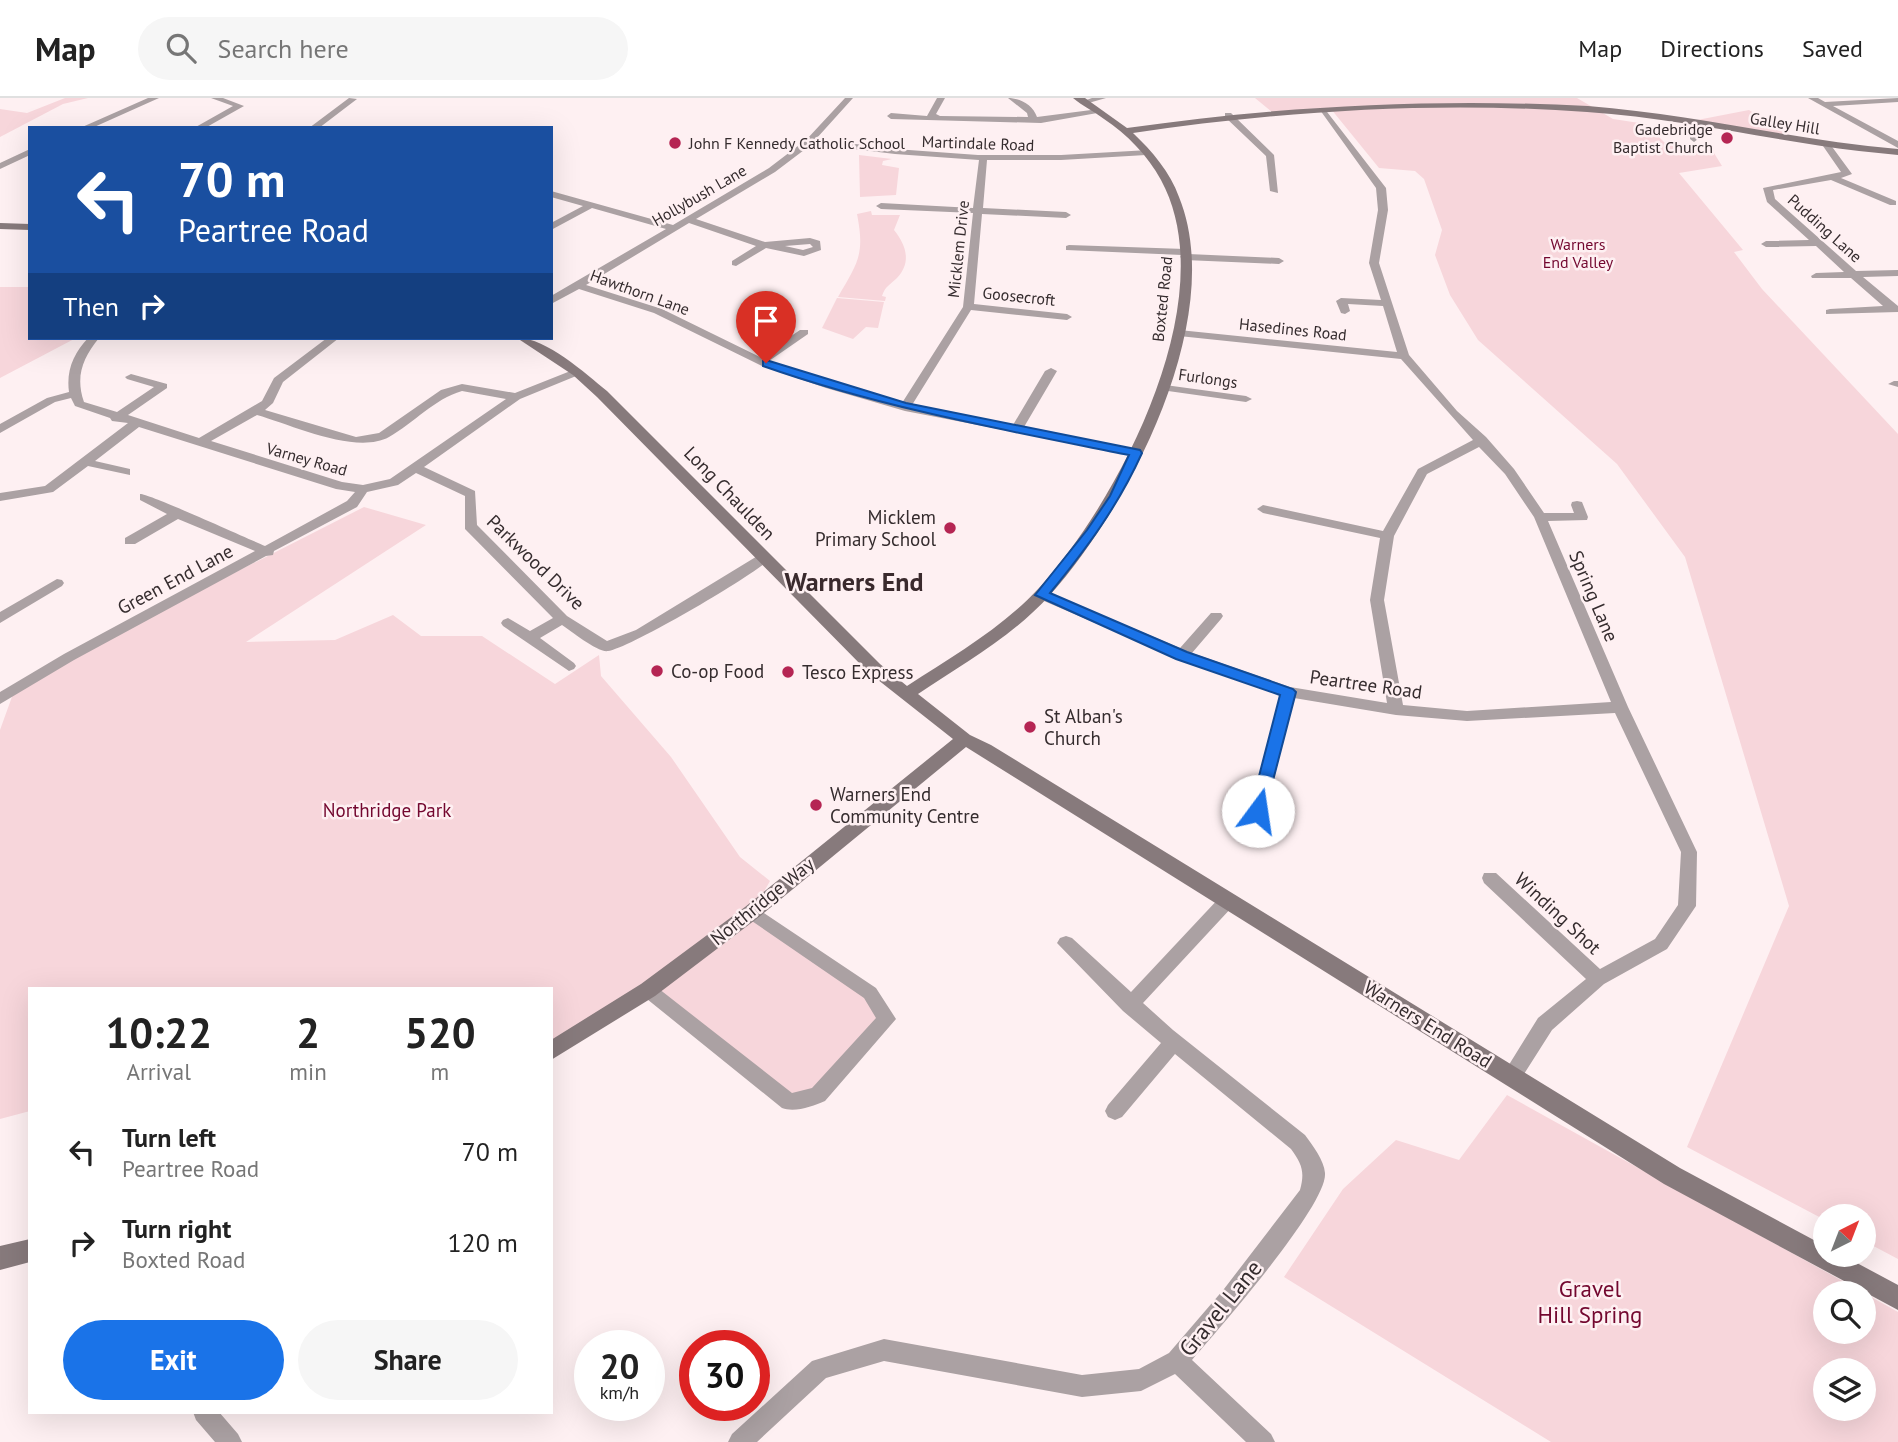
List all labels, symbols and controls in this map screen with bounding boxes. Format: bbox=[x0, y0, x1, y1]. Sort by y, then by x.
search box bbox=[138, 17, 628, 80]
text: Map bbox=[35, 27, 96, 70]
icon: search bbox=[162, 29, 200, 67]
text: Search here bbox=[218, 32, 349, 65]
text: Map bbox=[1578, 33, 1622, 64]
text: Directions bbox=[1660, 33, 1764, 64]
text: Saved bbox=[1802, 33, 1863, 64]
street label: Galley Hill bbox=[1749, 108, 1822, 138]
place label: Gadebridge Baptist Church bbox=[1613, 119, 1713, 157]
marker: Gadebridge Baptist Church bbox=[1719, 130, 1735, 146]
street label: Martindale Road bbox=[921, 131, 1035, 155]
place label: John F Kennedy Catholic School bbox=[688, 133, 905, 153]
marker: John F Kennedy Catholic School bbox=[667, 135, 683, 151]
text: 70 m bbox=[178, 147, 285, 211]
icon: left bbox=[63, 154, 154, 245]
street label: Hollybush Lane bbox=[648, 160, 750, 230]
street label: Pudding Lane bbox=[1784, 189, 1866, 267]
street label: Micklem Drive bbox=[943, 199, 973, 299]
text: Peartree Road bbox=[178, 209, 369, 251]
park label: Warners End Valley bbox=[1543, 234, 1614, 272]
street label: Boxted Road bbox=[1148, 255, 1176, 343]
street label: Hawthorn Lane bbox=[588, 265, 692, 319]
street label: Goosecroft bbox=[982, 282, 1057, 310]
icon: right bbox=[133, 287, 171, 325]
text: Then bbox=[63, 290, 119, 323]
pin bbox=[736, 291, 796, 363]
icon: arrive bbox=[747, 302, 785, 340]
street label: Hasedines Road bbox=[1238, 313, 1348, 345]
street label: Furlongs bbox=[1177, 364, 1239, 392]
street label: Varney Road bbox=[263, 438, 350, 480]
street label: Long Chaulden bbox=[679, 441, 781, 545]
place label: Micklem Primary School bbox=[815, 505, 936, 551]
street label: Parkwood Drive bbox=[482, 509, 590, 615]
marker: Micklem Primary School bbox=[942, 520, 958, 536]
street label: Green End Lane bbox=[113, 538, 237, 620]
street label: Spring Lane bbox=[1564, 547, 1624, 645]
district label: Warners End bbox=[785, 565, 924, 598]
place label: Co-op Food bbox=[671, 659, 764, 683]
place label: Tesco Express bbox=[802, 660, 914, 684]
marker: Co-op Food bbox=[649, 663, 665, 679]
marker: Tesco Express bbox=[780, 664, 796, 680]
street label: Peartree Road bbox=[1308, 664, 1424, 704]
place label: St Alban's Church bbox=[1044, 704, 1123, 750]
marker: St Alban's Church bbox=[1022, 719, 1038, 735]
position arrow bbox=[1221, 774, 1295, 848]
place label: Warners End Community Centre bbox=[830, 782, 979, 828]
marker: Warners End Community Centre bbox=[808, 797, 824, 813]
park label: Northridge Park bbox=[323, 798, 451, 822]
street label: Northridge Way bbox=[705, 852, 819, 950]
street label: Winding Shot bbox=[1510, 867, 1607, 959]
street label: Warners End Road bbox=[1360, 975, 1496, 1073]
text: 10:22 bbox=[105, 1005, 212, 1060]
text: 2 bbox=[296, 1005, 320, 1060]
text: 520 bbox=[404, 1005, 476, 1060]
text: Arrival bbox=[126, 1057, 191, 1086]
text: min bbox=[289, 1057, 327, 1086]
text: m bbox=[431, 1057, 449, 1086]
text: Turn left bbox=[122, 1121, 216, 1154]
icon: left bbox=[63, 1133, 101, 1171]
text: 70 m bbox=[462, 1135, 518, 1168]
text: Peartree Road bbox=[122, 1154, 259, 1183]
north arrow bbox=[1813, 1204, 1876, 1267]
map controls bbox=[1813, 1204, 1876, 1421]
text: Turn right bbox=[122, 1212, 231, 1245]
icon: right bbox=[63, 1224, 101, 1262]
text: 120 m bbox=[447, 1226, 518, 1259]
text: Boxted Road bbox=[122, 1245, 246, 1274]
street label: Gravel Lane bbox=[1172, 1254, 1268, 1362]
park label: Gravel Hill Spring bbox=[1538, 1274, 1642, 1329]
button: search bbox=[1813, 1281, 1876, 1344]
button: Exit bbox=[63, 1320, 284, 1400]
button: Share bbox=[298, 1320, 518, 1400]
speed limit sign: 30 bbox=[679, 1330, 770, 1421]
text: 20 bbox=[600, 1343, 639, 1389]
button: layers bbox=[1813, 1358, 1876, 1421]
text: km/h bbox=[600, 1381, 639, 1404]

